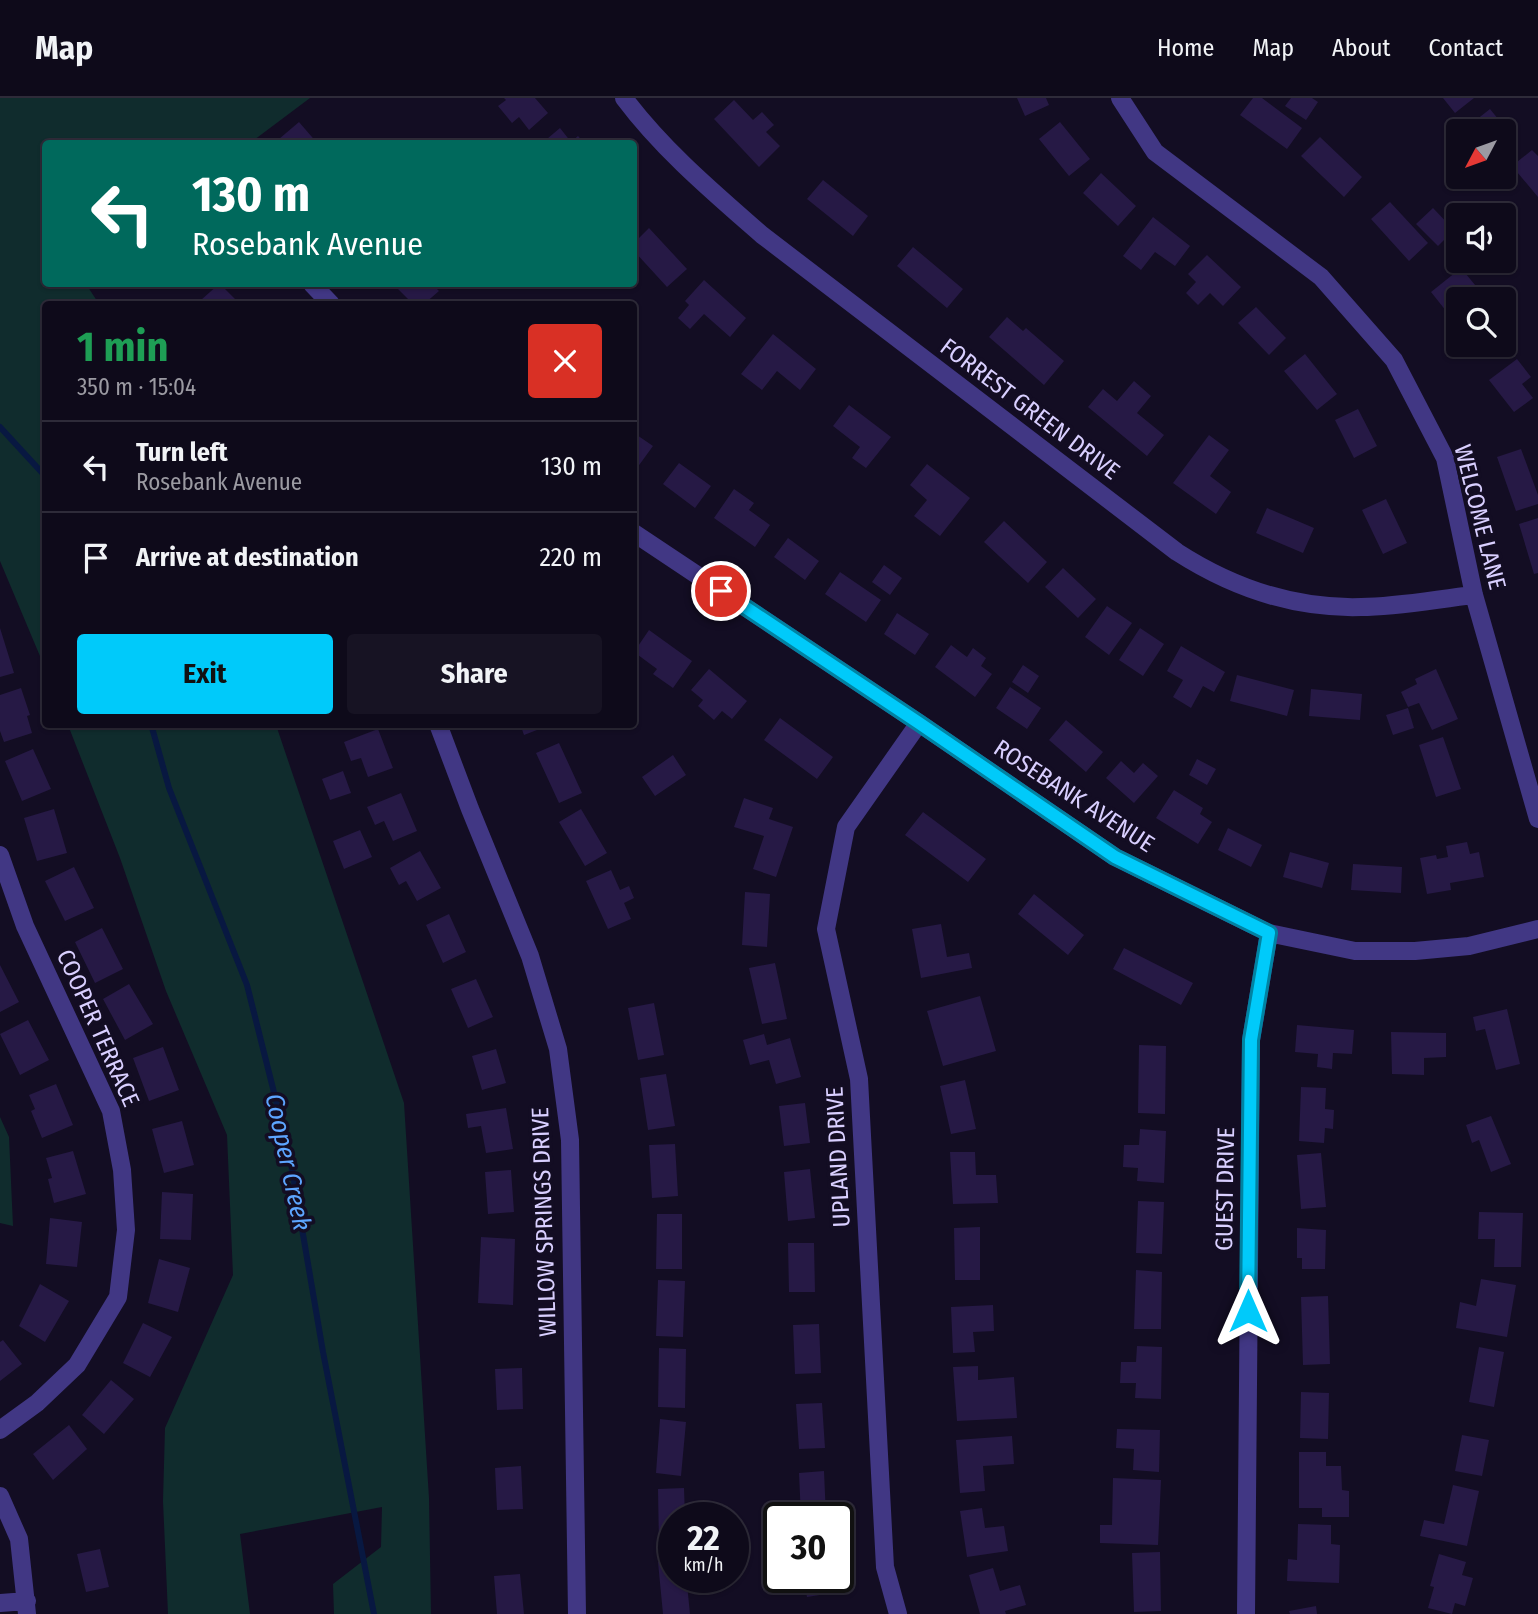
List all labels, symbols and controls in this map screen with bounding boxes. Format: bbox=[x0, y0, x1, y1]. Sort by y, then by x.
text: Map bbox=[35, 28, 93, 68]
text: Home bbox=[1157, 34, 1214, 62]
text: Map bbox=[1252, 34, 1294, 62]
text: About bbox=[1332, 34, 1390, 62]
text: Contact bbox=[1428, 34, 1503, 62]
north arrow bbox=[1446, 119, 1516, 189]
map controls bbox=[1446, 119, 1516, 357]
text: 130 m bbox=[192, 165, 310, 224]
icon: left bbox=[77, 168, 168, 259]
button: sound bbox=[1446, 203, 1516, 273]
text: Rosebank Avenue bbox=[192, 225, 423, 263]
button: search bbox=[1446, 287, 1516, 357]
text: 1 min bbox=[77, 322, 168, 372]
button: close bbox=[528, 324, 602, 398]
street label: FORREST GREEN DRIVE bbox=[935, 333, 1125, 485]
text: 350 m · 15:04 bbox=[77, 373, 196, 401]
text: Turn left bbox=[136, 437, 228, 468]
street label: WELCOME LANE bbox=[1448, 442, 1512, 592]
icon: left bbox=[77, 448, 115, 486]
text: 130 m bbox=[540, 451, 602, 482]
text: Rosebank Avenue bbox=[136, 468, 302, 496]
icon: arrive bbox=[77, 539, 115, 577]
text: Arrive at destination bbox=[136, 542, 359, 573]
text: 220 m bbox=[539, 542, 602, 573]
pin bbox=[691, 561, 751, 621]
icon: arrive bbox=[702, 572, 740, 610]
button: Exit bbox=[77, 634, 333, 714]
button: Share bbox=[347, 634, 602, 714]
street label: ROSEBANK AVENUE bbox=[989, 734, 1159, 858]
street label: COOPER TERRACE bbox=[51, 945, 145, 1111]
street label: UPLAND DRIVE bbox=[820, 1086, 856, 1228]
water label: Cooper Creek bbox=[258, 1091, 318, 1233]
street label: WILLOW SPRINGS DRIVE bbox=[526, 1107, 562, 1337]
street label: GUEST DRIVE bbox=[1210, 1127, 1240, 1251]
position arrow bbox=[1211, 1274, 1285, 1348]
speed limit sign: 30 bbox=[763, 1502, 854, 1593]
text: 22 bbox=[687, 1517, 720, 1559]
text: km/h bbox=[683, 1554, 724, 1576]

